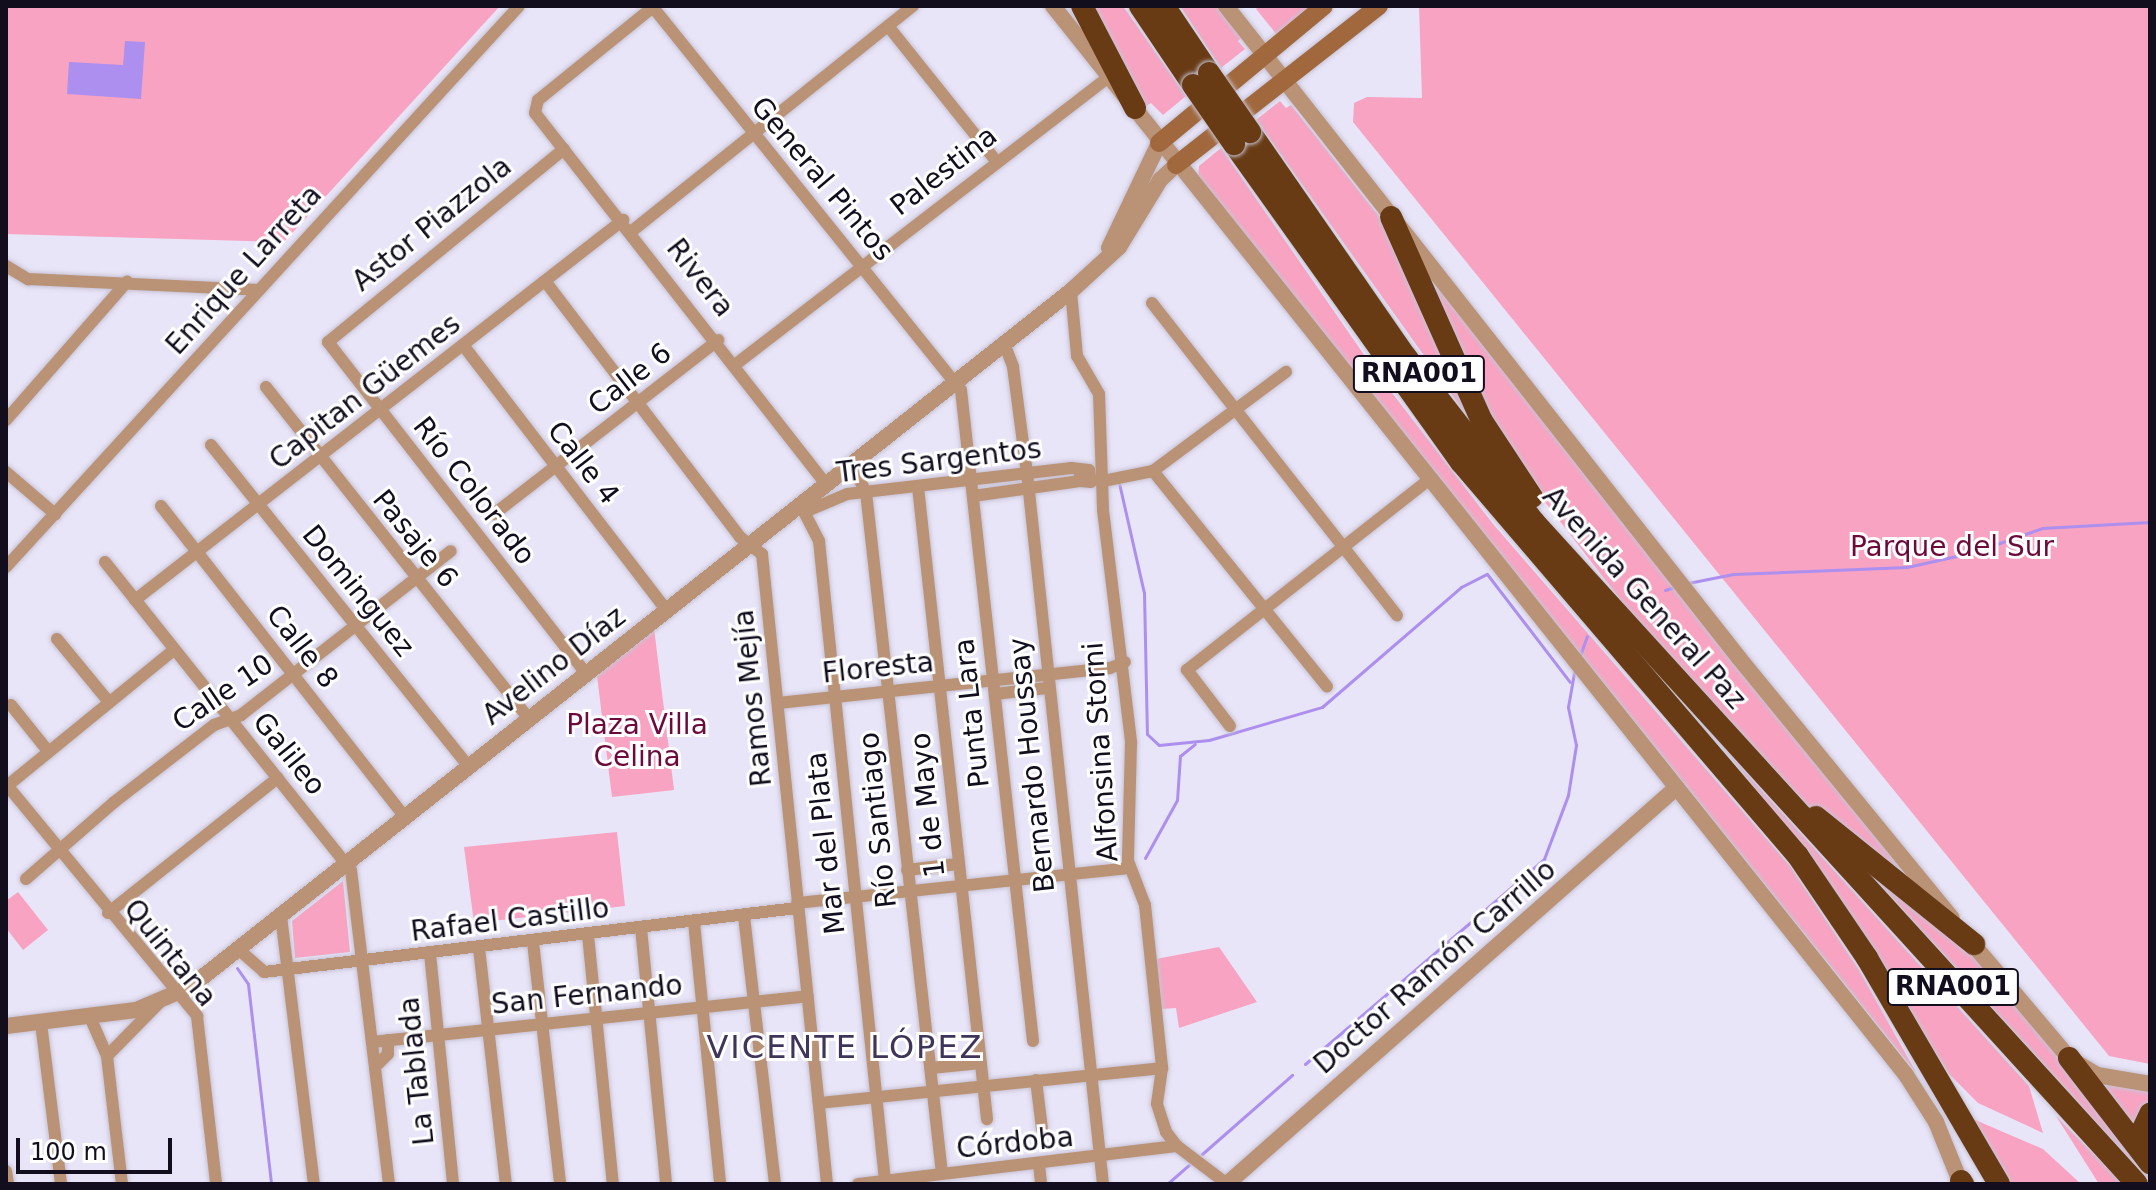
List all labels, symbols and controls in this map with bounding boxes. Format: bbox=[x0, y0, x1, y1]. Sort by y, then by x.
street label: General Pintos bbox=[744, 90, 900, 268]
street label: Palestina bbox=[884, 119, 1004, 223]
street label: Astor Piazzola bbox=[346, 150, 518, 298]
street label: Enrique Larreta bbox=[159, 178, 329, 362]
street label: Rivera bbox=[659, 232, 741, 324]
street label: Capitan Güemes bbox=[263, 307, 467, 477]
street label: Calle 6 bbox=[582, 336, 678, 422]
road number: RNA001 bbox=[1351, 352, 1487, 396]
street label: Río Colorado bbox=[406, 410, 542, 572]
street label: Calle 4 bbox=[540, 415, 626, 511]
street label: Tres Sargentos bbox=[835, 432, 1043, 490]
street label: Avenida General Paz bbox=[1535, 480, 1753, 716]
street label: Pasaje 6 bbox=[365, 483, 465, 595]
street label: Dominguez bbox=[295, 519, 421, 663]
park label: Parque del Sur bbox=[1850, 530, 2054, 564]
street label: Calle 8 bbox=[259, 599, 345, 695]
street label: Avelino Díaz bbox=[476, 600, 632, 732]
street label: Ramos Mejía bbox=[727, 608, 779, 788]
street label: Punta Lara bbox=[947, 636, 997, 790]
street label: Bernardo Houssay bbox=[1002, 636, 1062, 894]
street label: Alfonsina Storni bbox=[1077, 641, 1125, 863]
street label: Floresta bbox=[821, 645, 935, 691]
street label: Calle 10 bbox=[166, 647, 280, 739]
street label: Galileo bbox=[246, 706, 332, 802]
park label: Plaza Villa Celina bbox=[566, 708, 708, 774]
street label: Río Santiago bbox=[852, 730, 904, 910]
street label: 1 de Mayo bbox=[904, 731, 952, 879]
street label: Mar del Plata bbox=[800, 750, 852, 936]
street label: Doctor Ramón Carrillo bbox=[1307, 853, 1563, 1081]
street label: Rafael Castillo bbox=[409, 891, 611, 949]
street label: Quintana bbox=[117, 893, 223, 1013]
road number: RNA001 bbox=[1885, 965, 2021, 1009]
street label: San Fernando bbox=[490, 968, 684, 1022]
street label: La Tablada bbox=[393, 995, 441, 1147]
district label: VICENTE LÓPEZ bbox=[706, 1028, 984, 1066]
street label: Córdoba bbox=[955, 1120, 1075, 1166]
scale bar bbox=[20, 1122, 176, 1172]
text: 100 m bbox=[30, 1138, 107, 1166]

